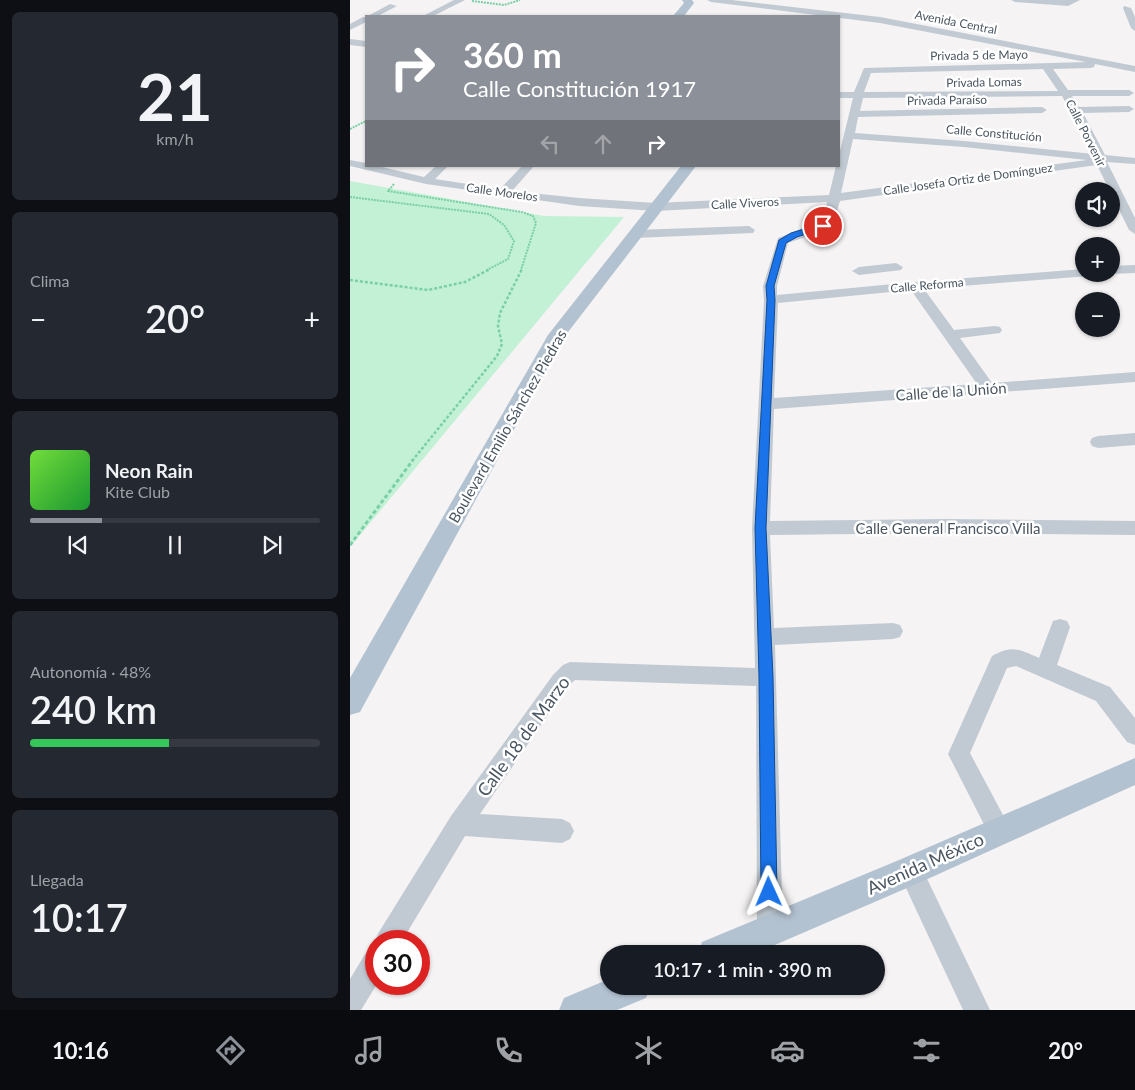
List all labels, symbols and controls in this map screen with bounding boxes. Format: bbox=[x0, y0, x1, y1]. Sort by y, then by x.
street label: Avenida Central bbox=[914, 7, 998, 37]
text: 360 m bbox=[463, 33, 562, 75]
icon: right bbox=[380, 35, 445, 100]
street label: Privada 5 de Mayo bbox=[930, 47, 1028, 63]
text: 21 bbox=[137, 57, 213, 135]
street label: Privada Lomas bbox=[946, 74, 1022, 90]
text: Calle Constitución 1917 bbox=[463, 75, 696, 102]
street label: Privada Paraíso bbox=[907, 92, 987, 108]
street label: Calle Porvenir bbox=[1063, 97, 1110, 170]
street label: Calle Constitución bbox=[945, 121, 1043, 145]
text: km/h bbox=[156, 129, 194, 148]
icon: left bbox=[536, 130, 564, 158]
icon: ahead bbox=[589, 130, 617, 158]
icon: right bbox=[642, 130, 670, 158]
street label: Calle Josefa Ortiz de Domínguez bbox=[882, 160, 1054, 198]
street label: Calle Morelos bbox=[465, 180, 539, 204]
map controls bbox=[1075, 182, 1120, 337]
button: sound bbox=[1075, 182, 1120, 227]
street label: Calle Viveros bbox=[711, 194, 779, 212]
pin bbox=[802, 205, 844, 247]
icon: arrive bbox=[809, 212, 837, 240]
button: + bbox=[1075, 237, 1120, 282]
text: Clima bbox=[30, 271, 69, 290]
street label: Calle Reforma bbox=[890, 274, 964, 296]
button: − bbox=[1075, 292, 1120, 337]
text: 20° bbox=[145, 295, 205, 341]
text: − bbox=[30, 302, 46, 336]
text: + bbox=[304, 302, 320, 336]
street label: Boulevard Emilio Sánchez Piedras bbox=[444, 326, 570, 526]
street label: Calle de la Unión bbox=[895, 378, 1007, 404]
text: Neon Rain bbox=[105, 459, 193, 482]
text: Kite Club bbox=[105, 482, 170, 501]
street label: Calle General Francisco Villa bbox=[856, 519, 1040, 537]
icon: previous bbox=[64, 531, 92, 559]
icon: pause bbox=[161, 531, 189, 559]
icon: next bbox=[258, 531, 286, 559]
text: Autonomía · 48% bbox=[30, 662, 151, 681]
street label: Calle 18 de Marzo bbox=[472, 672, 574, 800]
text: 240 km bbox=[30, 686, 157, 732]
street label: Avenida México bbox=[863, 827, 987, 899]
position arrow bbox=[742, 865, 794, 917]
text: Llegada bbox=[30, 870, 84, 889]
text: 10:17 bbox=[30, 894, 128, 940]
speed limit sign: 30 bbox=[365, 930, 430, 995]
text: 10:17 · 1 min · 390 m bbox=[653, 958, 832, 981]
icon: directions bbox=[213, 1033, 248, 1068]
icon: music bbox=[352, 1033, 387, 1068]
icon: phone bbox=[491, 1033, 526, 1068]
icon: climate bbox=[631, 1033, 666, 1068]
icon: car bbox=[770, 1033, 805, 1068]
icon: filters bbox=[909, 1033, 944, 1068]
text: 10:16 bbox=[52, 1037, 109, 1064]
text: 20° bbox=[1048, 1037, 1083, 1064]

